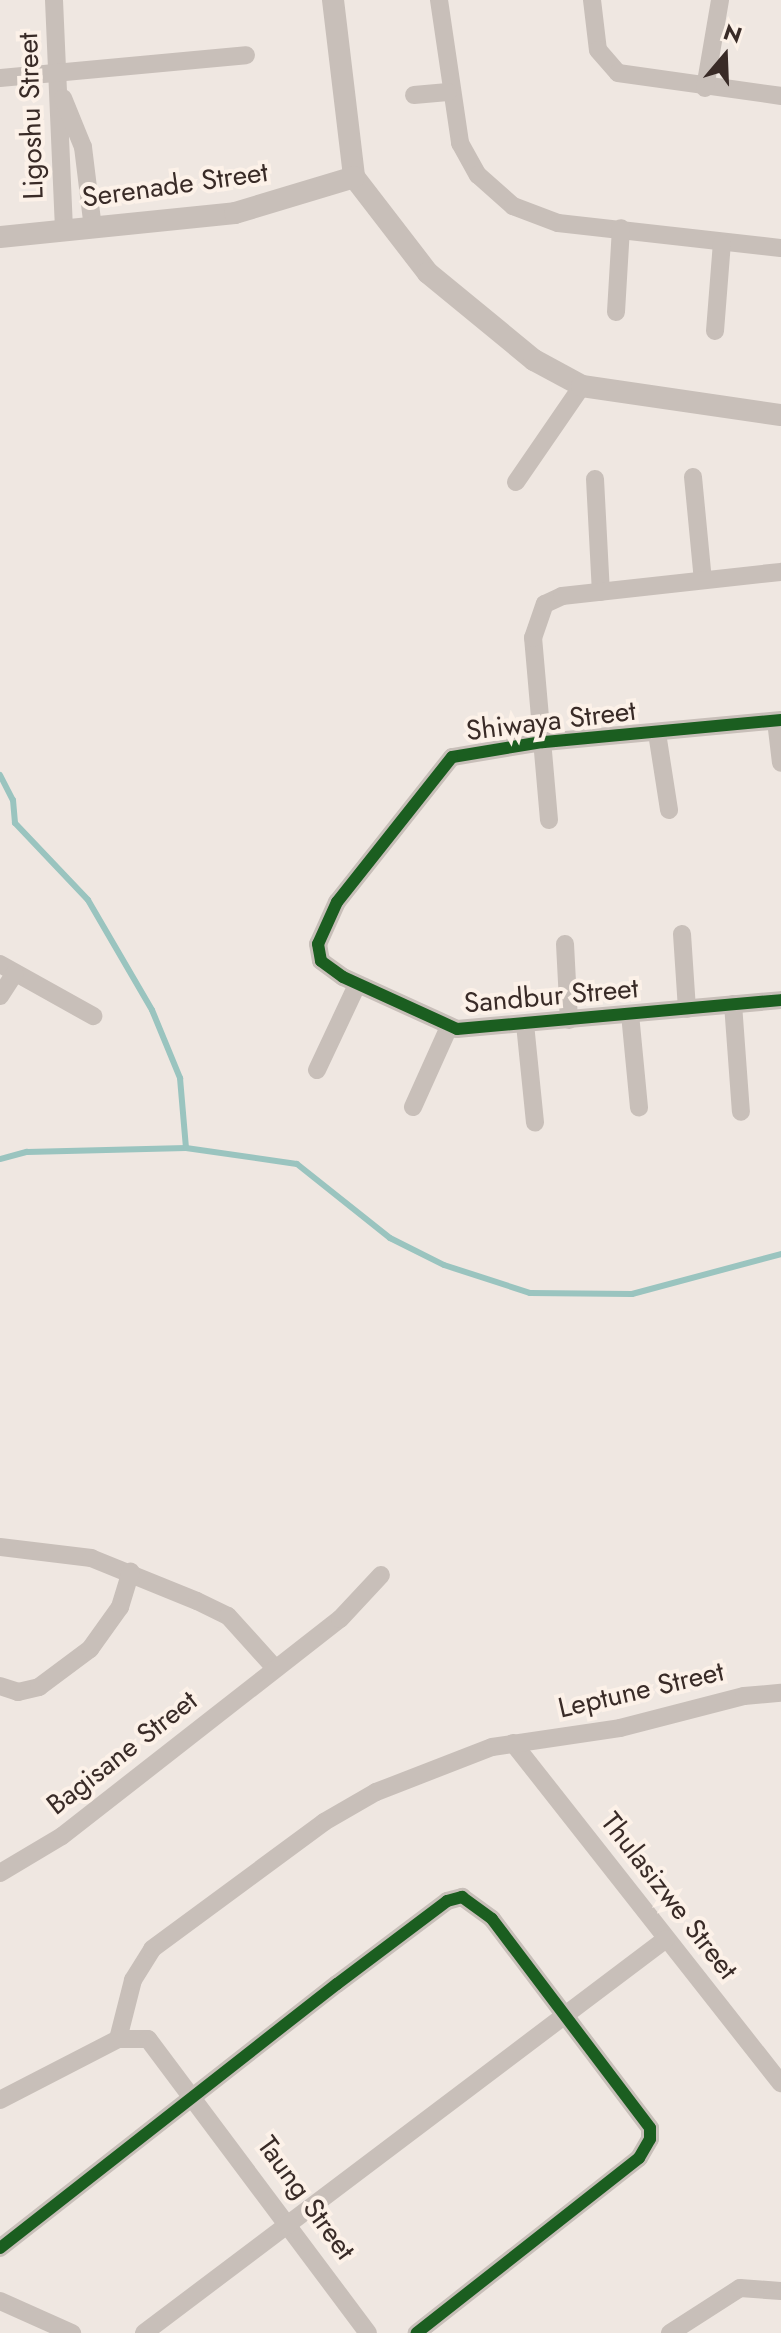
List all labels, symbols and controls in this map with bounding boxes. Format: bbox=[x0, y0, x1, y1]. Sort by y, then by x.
text: N bbox=[719, 15, 746, 51]
north arrow bbox=[685, 16, 765, 96]
street label: Ligoshu Street bbox=[11, 32, 51, 200]
street label: Serenade Street bbox=[80, 155, 270, 215]
street label: Shiwaya Street bbox=[464, 694, 638, 748]
street label: Sandbur Street bbox=[462, 972, 640, 1020]
street label: Leptune Street bbox=[555, 1655, 727, 1725]
street label: Bagisane Street bbox=[40, 1684, 204, 1822]
street label: Thulasizwe Street bbox=[593, 1806, 745, 1986]
street label: Taung Street bbox=[250, 2130, 362, 2266]

